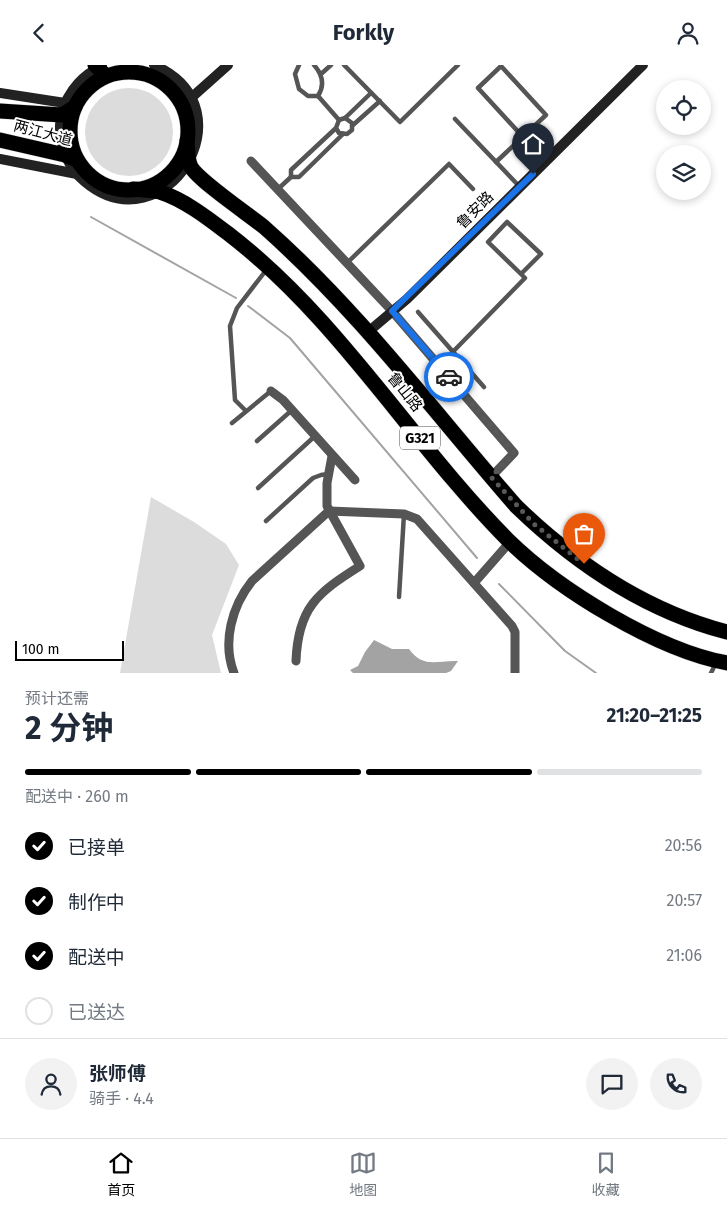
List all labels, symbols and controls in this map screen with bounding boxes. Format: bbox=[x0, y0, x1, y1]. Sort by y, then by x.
icon: back bbox=[25, 19, 53, 47]
text: Forkly bbox=[333, 19, 394, 46]
icon: person bbox=[674, 19, 702, 47]
map controls bbox=[656, 80, 711, 200]
button: locate bbox=[656, 80, 711, 135]
street label: 两江大道 bbox=[12, 117, 74, 149]
pin bbox=[512, 123, 554, 174]
icon: home bbox=[519, 130, 547, 158]
button: layers bbox=[656, 145, 711, 200]
street label: 鲁安路 bbox=[453, 188, 497, 232]
courier bbox=[424, 352, 474, 402]
icon: car bbox=[435, 363, 463, 391]
street label: 鲁山路 bbox=[384, 369, 426, 415]
road number: G321 bbox=[400, 427, 440, 449]
pin bbox=[563, 513, 605, 564]
icon: bag bbox=[570, 520, 598, 548]
scale bar bbox=[15, 638, 124, 661]
text: 100 m bbox=[22, 641, 59, 658]
text: 预计还需 bbox=[25, 689, 89, 708]
text: 21:20–21:25 bbox=[607, 704, 702, 727]
text: 2 分钟 bbox=[25, 709, 113, 747]
text: 配送中 · 260 m bbox=[25, 787, 129, 806]
icon: check bbox=[25, 832, 53, 860]
text: 已接单 bbox=[68, 836, 125, 859]
text: 20:56 bbox=[665, 836, 702, 855]
icon: check bbox=[25, 887, 53, 915]
text: 制作中 bbox=[68, 891, 125, 914]
text: 20:57 bbox=[667, 891, 702, 910]
icon: check bbox=[25, 942, 53, 970]
text: 配送中 bbox=[68, 946, 125, 969]
text: 21:06 bbox=[666, 946, 702, 965]
text: 已送达 bbox=[68, 1001, 125, 1024]
button: person bbox=[25, 1058, 77, 1110]
button: chat bbox=[586, 1058, 638, 1110]
button: phone bbox=[650, 1058, 702, 1110]
text: 张师傅 bbox=[89, 1062, 146, 1085]
text: 骑手 · 4.4 bbox=[89, 1089, 154, 1108]
tab: 首页 bbox=[107, 1149, 135, 1199]
tab: 地图 bbox=[349, 1149, 377, 1199]
tab: 收藏 bbox=[592, 1149, 620, 1199]

